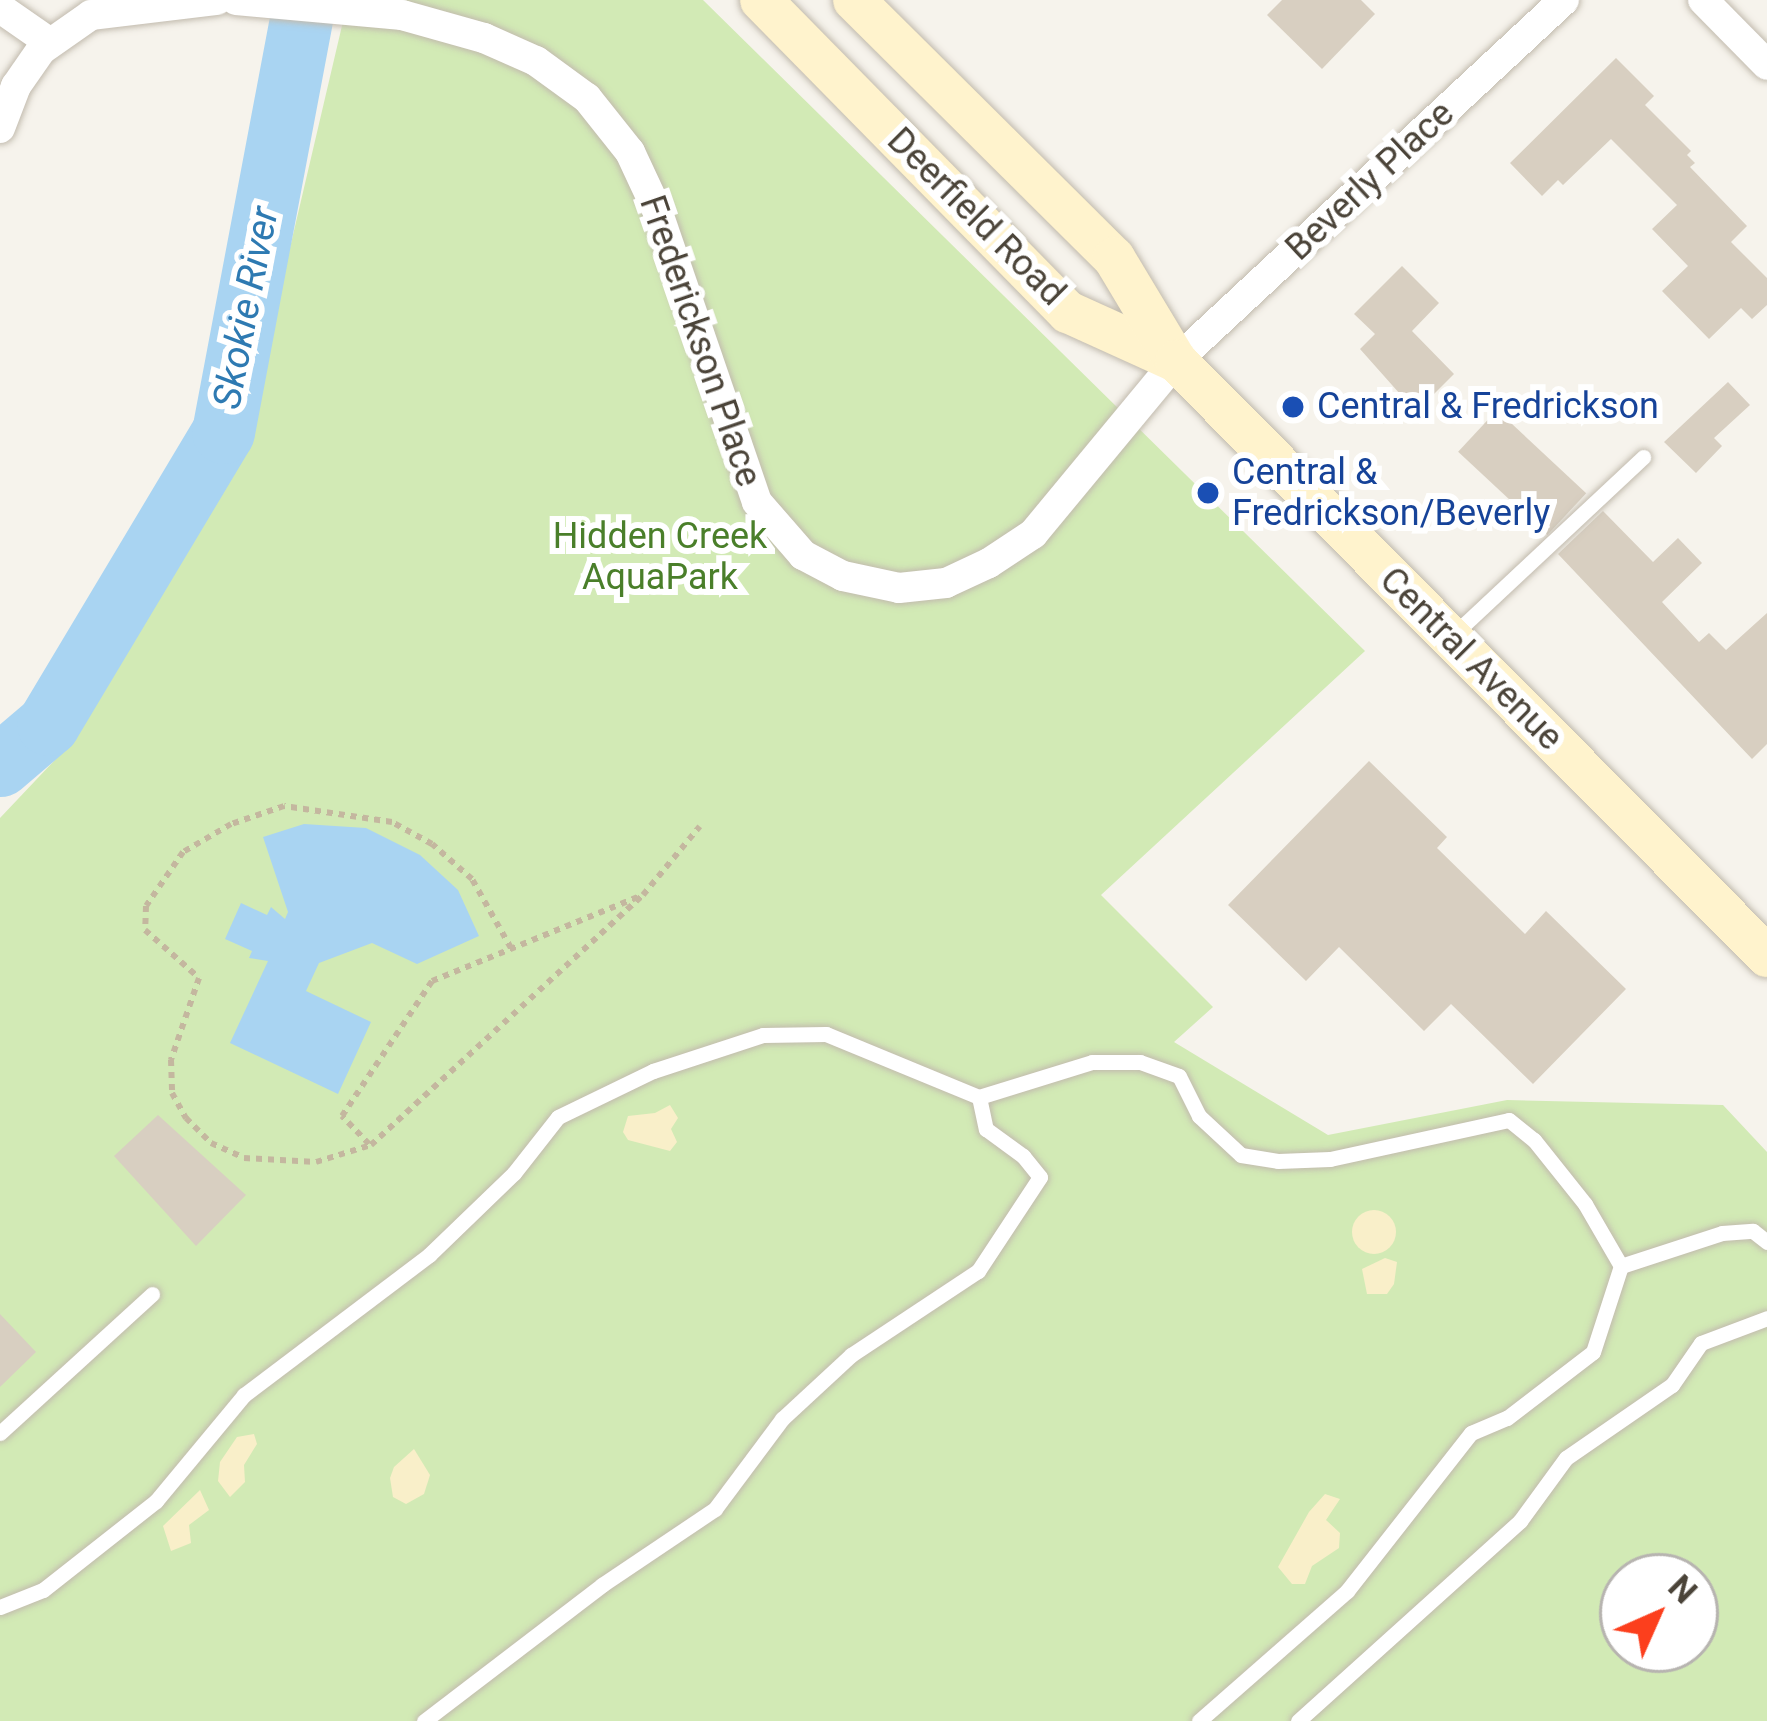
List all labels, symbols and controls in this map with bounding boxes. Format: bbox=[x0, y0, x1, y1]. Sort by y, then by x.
street label: Beverly Place bbox=[1277, 92, 1463, 270]
street label: Deerfield Road bbox=[878, 119, 1074, 315]
street label: Frederickson Place bbox=[630, 190, 770, 492]
water label: Skokie River bbox=[204, 203, 288, 413]
place label: Central & Fredrickson bbox=[1317, 385, 1659, 429]
marker: Central & Fredrickson bbox=[1280, 394, 1306, 420]
place label: Central & Fredrickson/Beverly bbox=[1232, 450, 1550, 535]
marker: Central & Fredrickson/Beverly bbox=[1195, 480, 1221, 506]
park label: Hidden Creek AquaPark bbox=[553, 514, 767, 599]
street label: Central Avenue bbox=[1371, 559, 1571, 759]
north arrow bbox=[1599, 1553, 1719, 1673]
text: N bbox=[1661, 1567, 1705, 1611]

